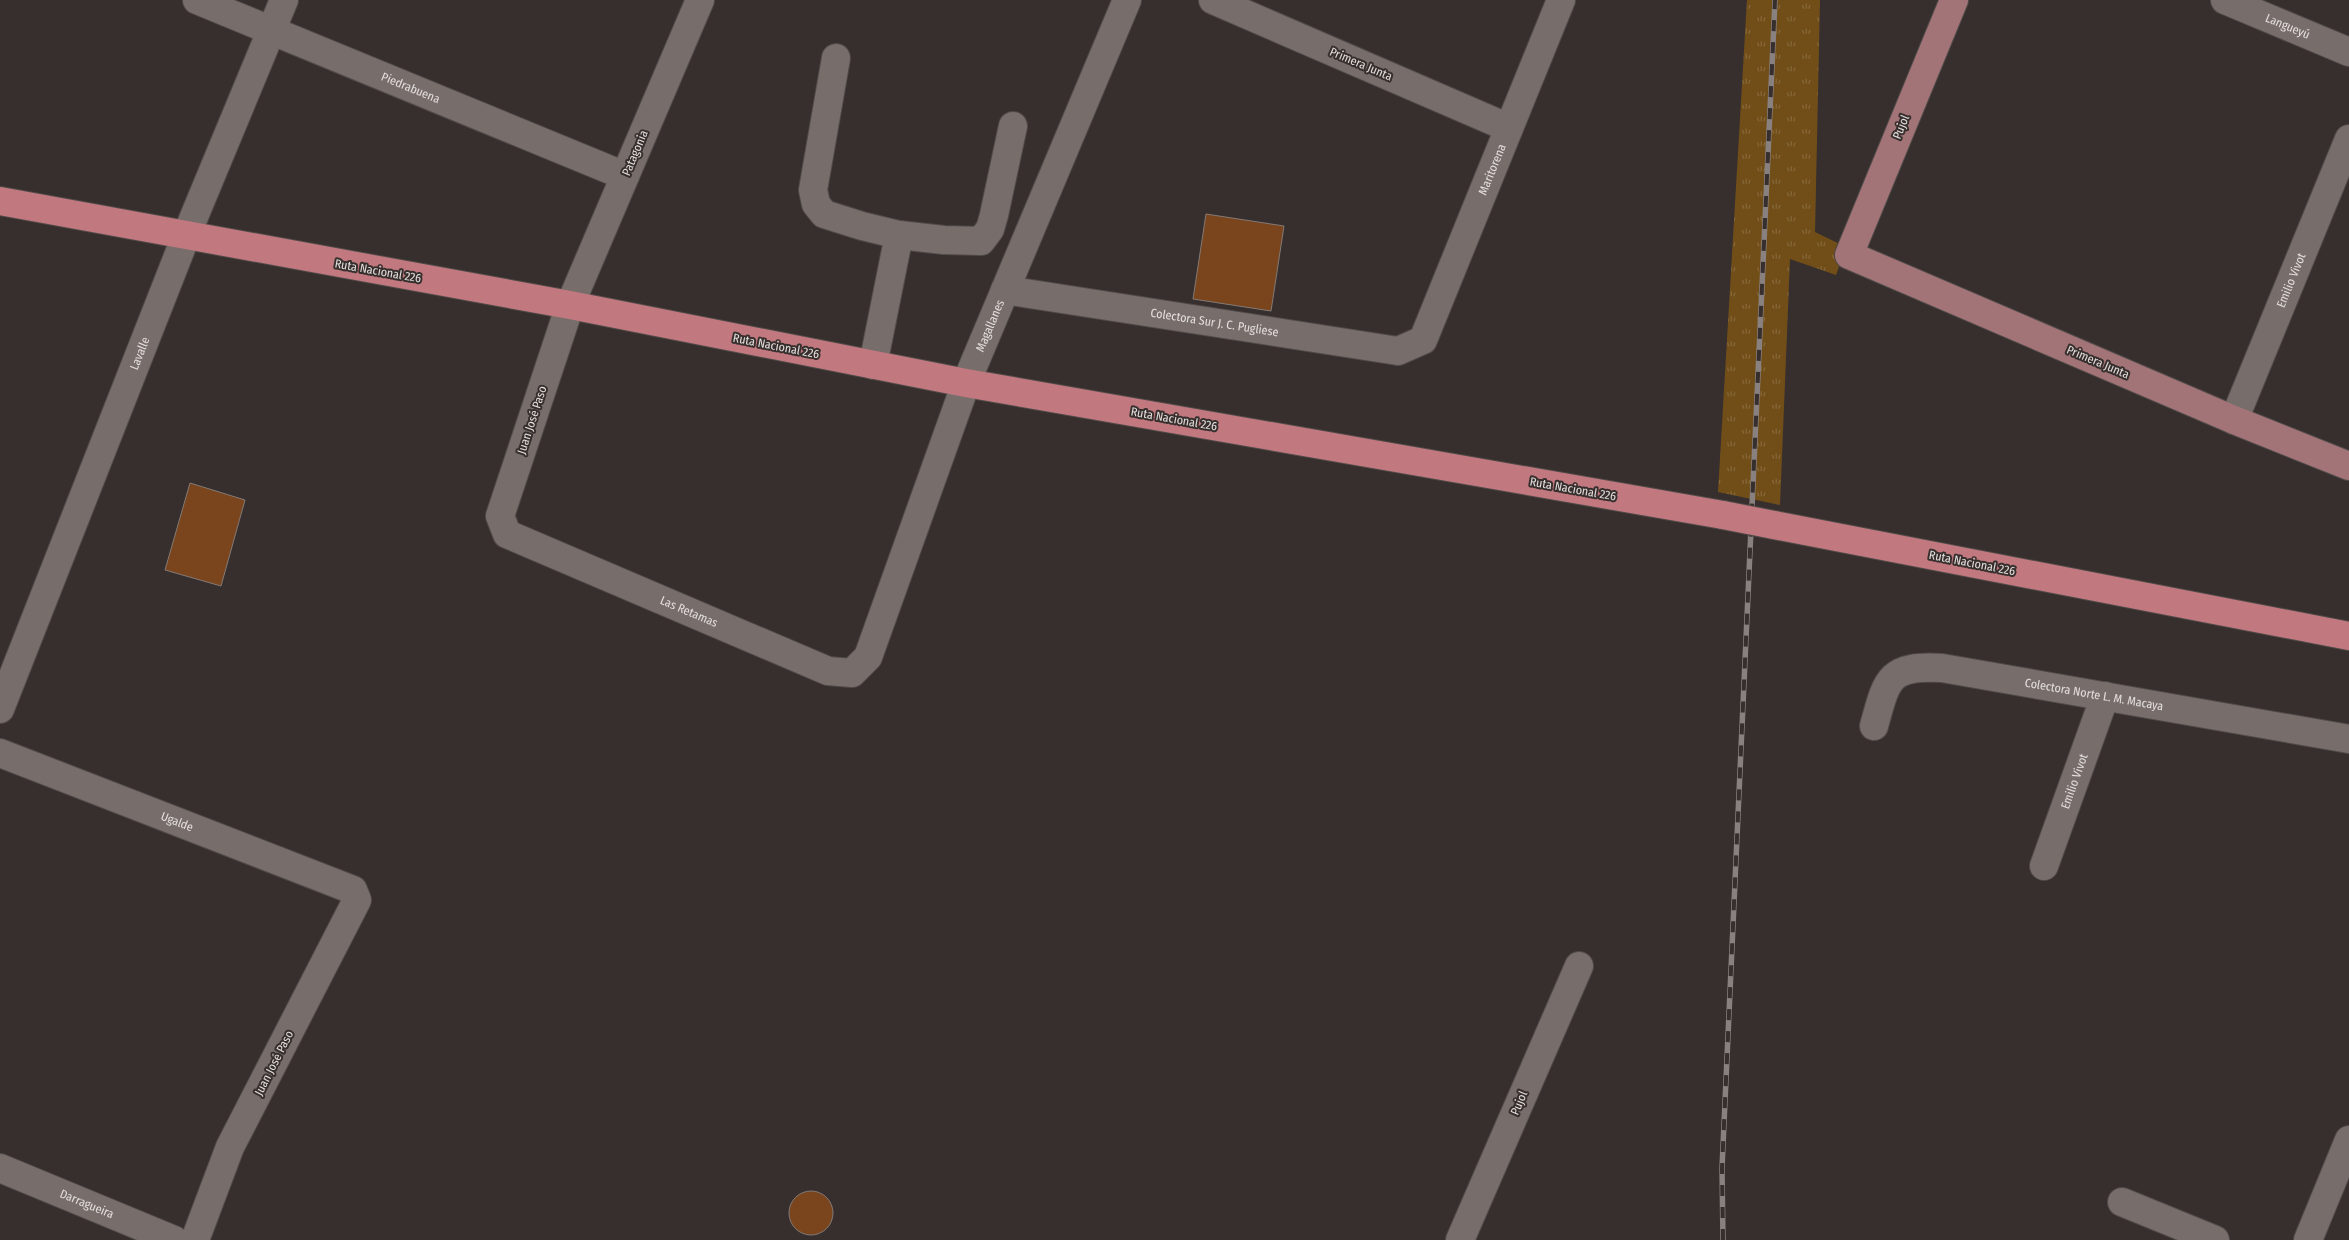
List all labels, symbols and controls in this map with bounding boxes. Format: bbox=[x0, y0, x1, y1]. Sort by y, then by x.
street label: Langueyú bbox=[2263, 11, 2312, 42]
street label: Primera Junta bbox=[1328, 45, 1394, 83]
street label: Piedrabuena bbox=[379, 70, 442, 106]
street label: Pujol bbox=[1890, 113, 1912, 141]
street label: Patagonia bbox=[619, 128, 651, 178]
street label: Maritorena bbox=[1476, 142, 1509, 197]
street label: Emilio Vivot bbox=[2274, 251, 2309, 310]
street label: Ruta Nacional 226 bbox=[334, 256, 422, 286]
street label: Magallanes bbox=[973, 298, 1007, 354]
street label: Colectora Sur J. C. Pugliese bbox=[1149, 306, 1280, 339]
street label: Ruta Nacional 226 bbox=[732, 331, 820, 361]
street label: Lavalle bbox=[127, 335, 153, 372]
street label: Primera Junta bbox=[2065, 343, 2131, 381]
street label: Juan José Paso bbox=[514, 384, 550, 456]
street label: Ruta Nacional 226 bbox=[1130, 404, 1218, 434]
street label: Ruta Nacional 226 bbox=[1529, 474, 1617, 504]
street label: Ruta Nacional 226 bbox=[1928, 548, 2016, 578]
street label: Las Retamas bbox=[658, 593, 720, 630]
street label: Colectora Norte L. M. Macaya bbox=[2024, 676, 2164, 713]
street label: Emilio Vivot bbox=[2058, 752, 2091, 811]
street label: Ugalde bbox=[159, 809, 195, 834]
street label: Juan José Paso bbox=[252, 1028, 296, 1098]
street label: Pujol bbox=[1508, 1089, 1530, 1117]
street label: Darragueira bbox=[58, 1187, 116, 1221]

